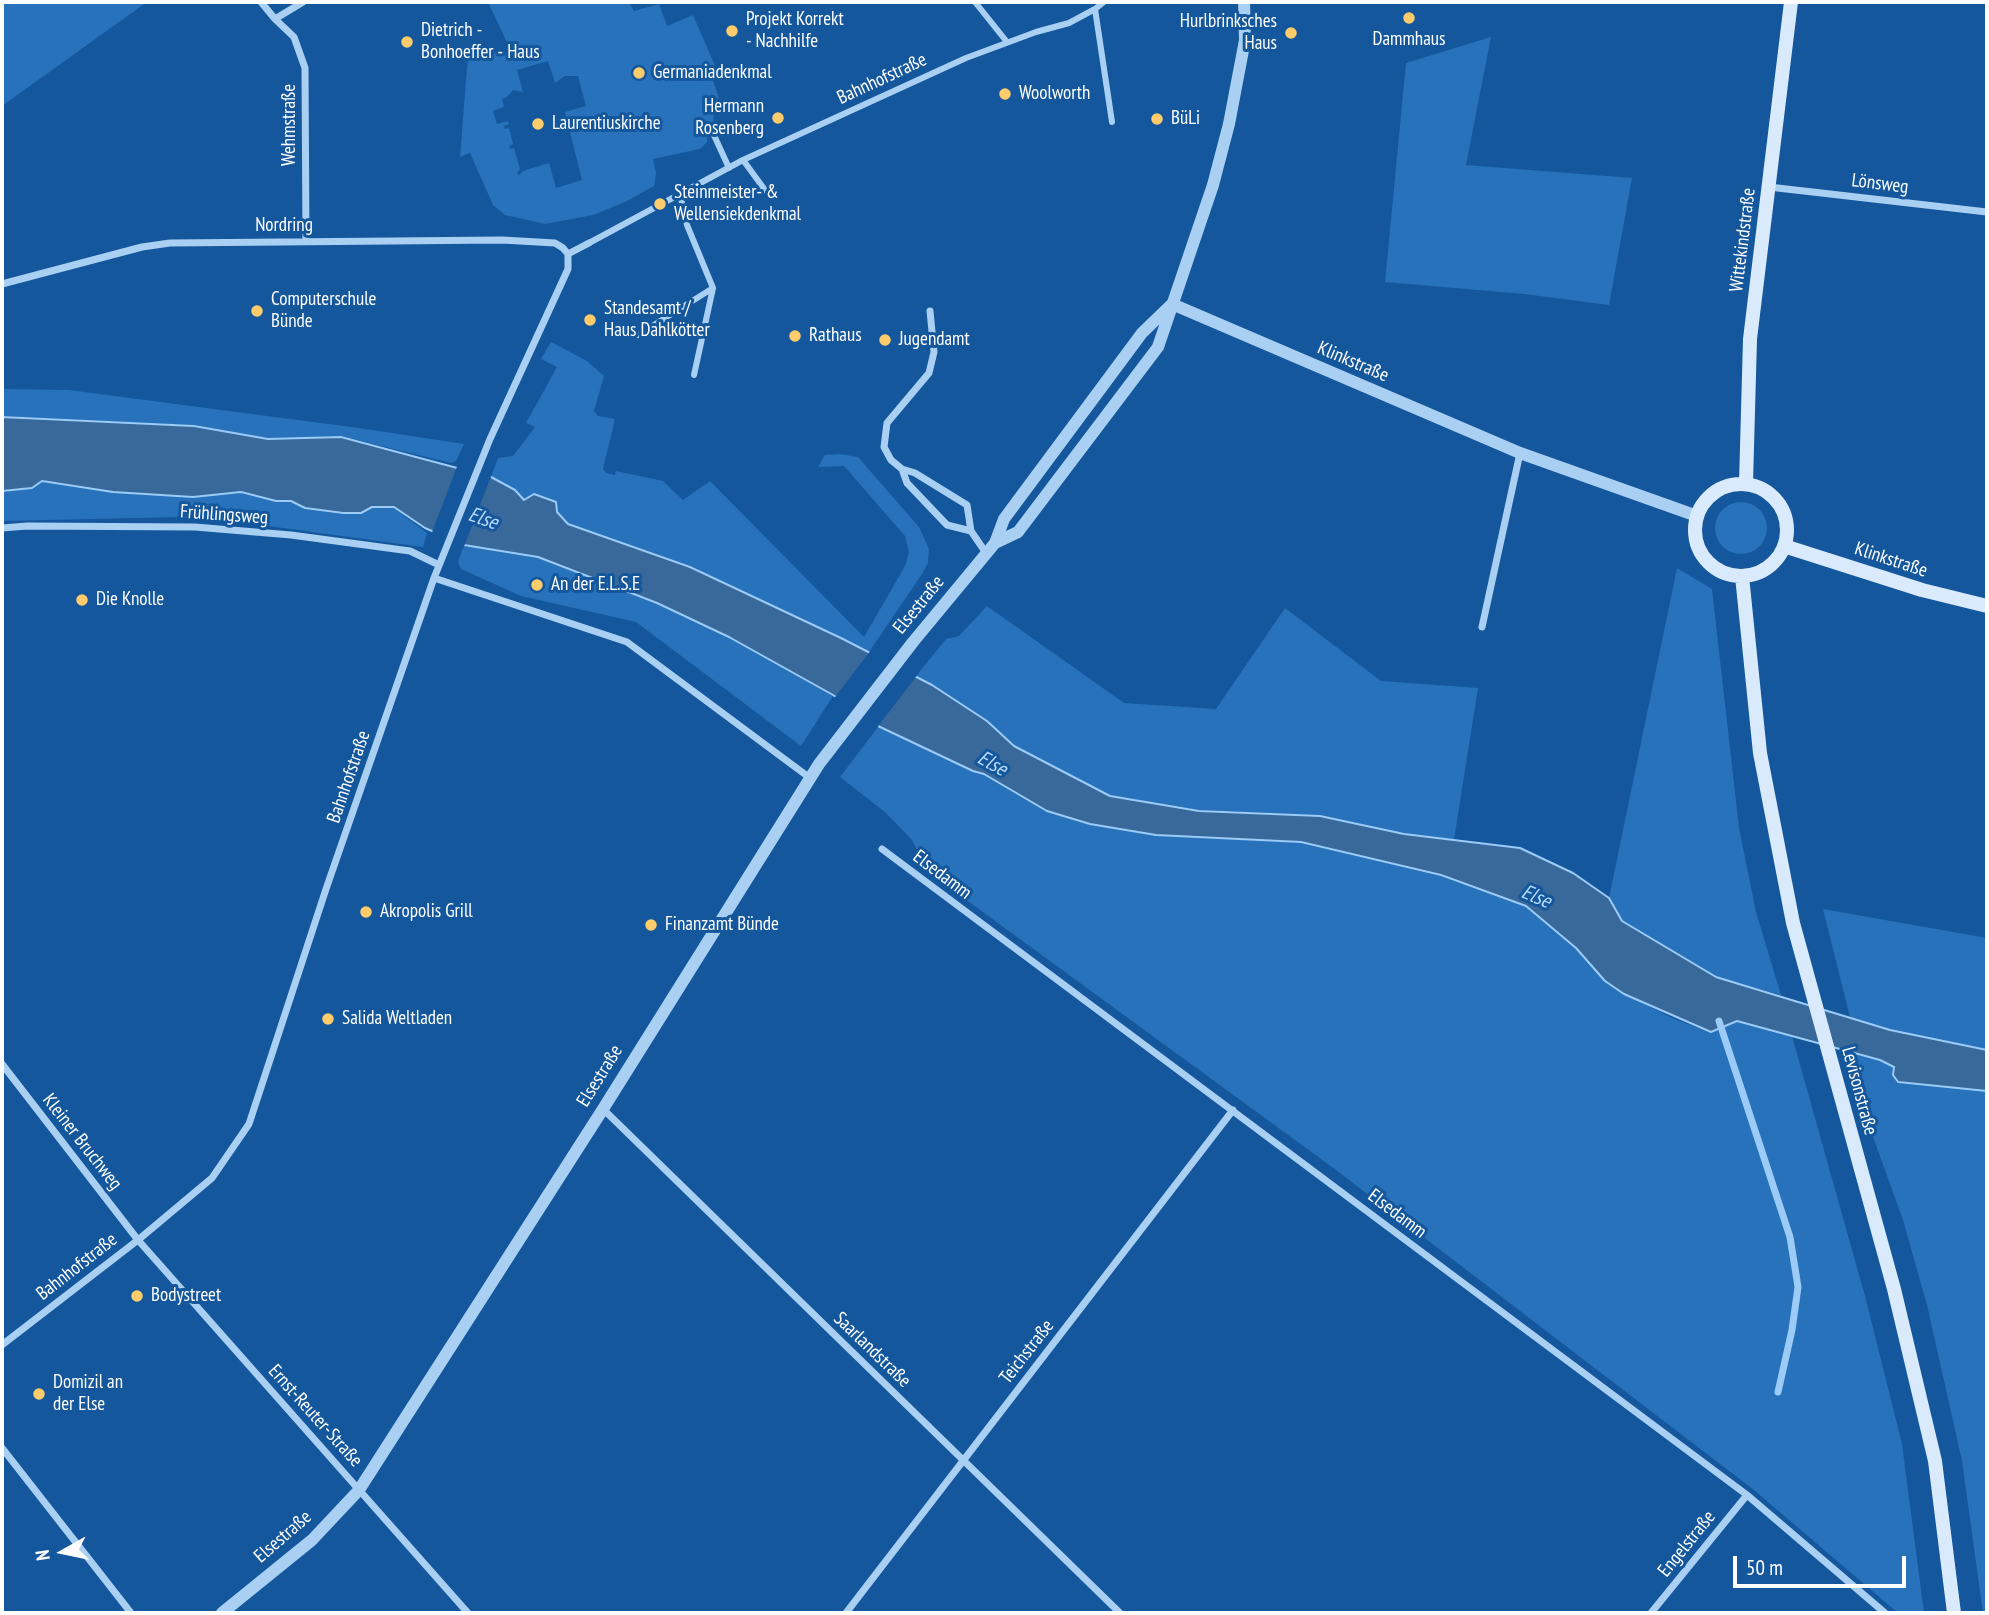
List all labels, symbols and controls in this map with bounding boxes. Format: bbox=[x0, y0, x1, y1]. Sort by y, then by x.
place label: Projekt Korrekt - Nachhilfe bbox=[746, 9, 844, 53]
marker: Dammhaus bbox=[1401, 10, 1417, 26]
place label: Hurlbrinksches Haus bbox=[1180, 11, 1277, 55]
place label: Dietrich - Bonhoeffer - Haus bbox=[421, 20, 540, 64]
marker: Projekt Korrekt - Nachhilfe bbox=[724, 23, 740, 39]
marker: Hurlbrinksches Haus bbox=[1283, 25, 1299, 41]
place label: Dammhaus bbox=[1373, 29, 1445, 51]
marker: Dietrich - Bonhoeffer - Haus bbox=[399, 34, 415, 50]
street label: Bahnhofstraße bbox=[834, 48, 930, 110]
place label: Germaniadenkmal bbox=[653, 62, 772, 84]
marker: Germaniadenkmal bbox=[631, 65, 647, 81]
place label: Woolworth bbox=[1019, 83, 1090, 105]
street label: Wehmstraße bbox=[279, 84, 301, 166]
marker: Woolworth bbox=[997, 86, 1013, 102]
place label: Hermann Rosenberg bbox=[695, 96, 764, 140]
place label: BüLi bbox=[1171, 108, 1200, 130]
marker: Hermann Rosenberg bbox=[770, 110, 786, 126]
marker: BüLi bbox=[1149, 111, 1165, 127]
place label: Laurentiuskirche bbox=[552, 113, 661, 135]
marker: Laurentiuskirche bbox=[530, 116, 546, 132]
street label: Lönsweg bbox=[1850, 169, 1910, 199]
place label: Steinmeister- & Wellensiekdenkmal bbox=[674, 182, 801, 226]
street label: Wittekindstraße bbox=[1725, 187, 1761, 293]
marker: Steinmeister- & Wellensiekdenkmal bbox=[652, 196, 668, 212]
street label: Nordring bbox=[255, 215, 313, 237]
place label: Computerschule Bünde bbox=[271, 289, 376, 333]
place label: Standesamt / Haus Dahlkötter bbox=[604, 298, 710, 342]
marker: Computerschule Bünde bbox=[249, 303, 265, 319]
marker: Standesamt / Haus Dahlkötter bbox=[582, 312, 598, 328]
place label: Rathaus bbox=[809, 325, 862, 347]
marker: Rathaus bbox=[787, 328, 803, 344]
place label: Jugendamt bbox=[899, 329, 970, 351]
marker: Jugendamt bbox=[877, 332, 893, 348]
street label: Klinkstraße bbox=[1314, 337, 1392, 387]
street label: Frühlingsweg bbox=[179, 501, 269, 529]
water label: Else bbox=[465, 502, 501, 536]
street label: Klinkstraße bbox=[1852, 538, 1930, 582]
street label: Elsestraße bbox=[889, 571, 949, 639]
place label: An der E.L.S.E bbox=[551, 574, 640, 596]
marker: An der E.L.S.E bbox=[529, 577, 545, 593]
place label: Die Knolle bbox=[96, 589, 164, 611]
marker: Die Knolle bbox=[74, 592, 90, 608]
street label: Bahnhofstraße bbox=[323, 728, 375, 826]
water label: Else bbox=[973, 746, 1011, 782]
street label: Elsedamm bbox=[908, 846, 976, 904]
water label: Else bbox=[1517, 880, 1555, 914]
place label: Akropolis Grill bbox=[380, 901, 473, 923]
marker: Akropolis Grill bbox=[358, 904, 374, 920]
place label: Finanzamt Bünde bbox=[665, 914, 779, 936]
marker: Finanzamt Bünde bbox=[643, 917, 659, 933]
place label: Salida Weltladen bbox=[342, 1008, 452, 1030]
marker: Salida Weltladen bbox=[320, 1011, 336, 1027]
street label: Elsestraße bbox=[572, 1041, 628, 1111]
street label: Levisonstraße bbox=[1836, 1044, 1882, 1138]
street label: Kleiner Bruchweg bbox=[37, 1089, 127, 1195]
street label: Elsedamm bbox=[1363, 1185, 1431, 1243]
street label: Bahnhofstraße bbox=[32, 1228, 122, 1306]
place label: Bodystreet bbox=[151, 1285, 221, 1307]
marker: Bodystreet bbox=[129, 1288, 145, 1304]
street label: Saarlandstraße bbox=[829, 1308, 915, 1392]
street label: Teichstraße bbox=[995, 1315, 1059, 1389]
street label: Ernst-Reuter-Straße bbox=[263, 1360, 367, 1472]
place label: Domizil an der Else bbox=[53, 1372, 123, 1416]
marker: Domizil an der Else bbox=[31, 1386, 47, 1402]
street label: Elsestraße bbox=[250, 1506, 316, 1568]
street label: Engelstraße bbox=[1653, 1506, 1721, 1582]
north arrow bbox=[28, 1517, 98, 1587]
scale bar bbox=[1737, 1542, 1910, 1586]
text: N bbox=[30, 1548, 55, 1562]
text: 50 m bbox=[1746, 1554, 1783, 1581]

